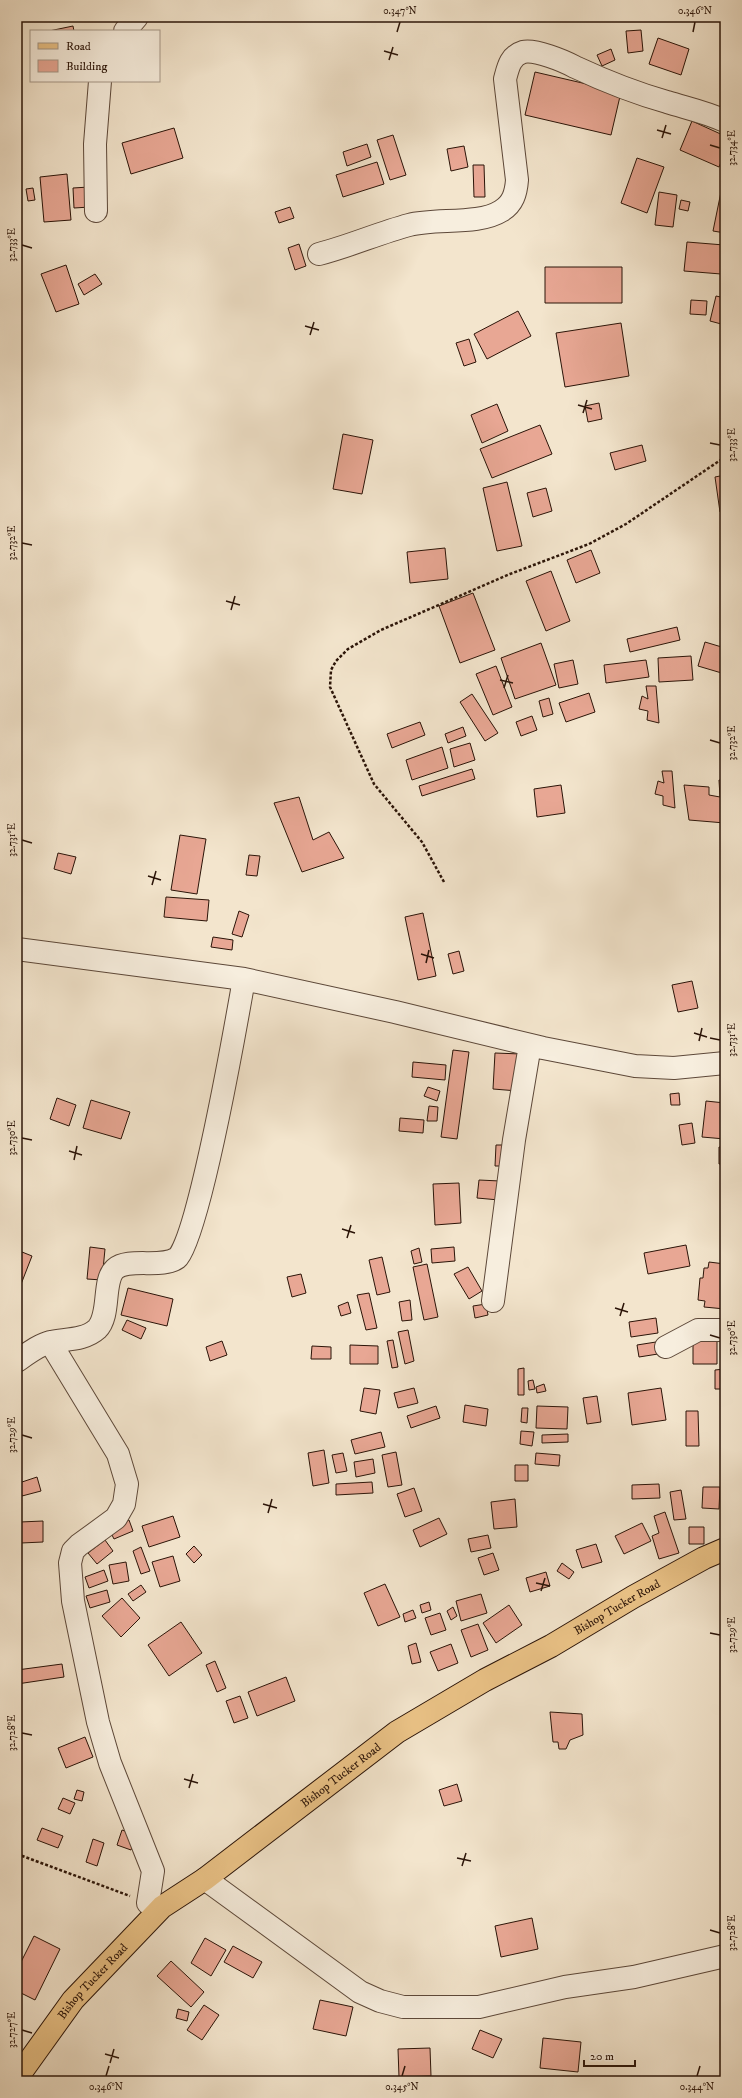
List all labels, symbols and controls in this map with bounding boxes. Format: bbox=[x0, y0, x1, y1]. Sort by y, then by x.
text: 0.347°N bbox=[383, 5, 417, 17]
text: 0.346°N bbox=[678, 5, 712, 17]
legend bbox=[30, 30, 160, 82]
text: Road bbox=[66, 39, 91, 54]
text: Building bbox=[66, 59, 107, 74]
text: 32.734°E bbox=[726, 130, 738, 166]
text: 32.733°E bbox=[6, 228, 18, 262]
text: 32.733°E bbox=[726, 428, 738, 462]
text: 32.732°E bbox=[6, 526, 18, 560]
text: 32.732°E bbox=[726, 726, 738, 760]
text: 32.731°E bbox=[6, 823, 18, 857]
text: 32.731°E bbox=[726, 1023, 738, 1057]
text: 32.730°E bbox=[6, 1120, 18, 1156]
text: 32.730°E bbox=[726, 1320, 738, 1356]
text: 32.729°E bbox=[6, 1417, 18, 1453]
street label: Bishop Tucker Road bbox=[571, 1576, 663, 1638]
text: 32.729°E bbox=[726, 1617, 738, 1653]
text: 32.728°E bbox=[6, 1715, 18, 1751]
street label: Bishop Tucker Road bbox=[298, 1740, 384, 1811]
text: 32.728°E bbox=[726, 1915, 738, 1951]
street label: Bishop Tucker Road bbox=[54, 1940, 131, 2022]
text: 32.727°E bbox=[6, 2012, 18, 2048]
scale bar bbox=[584, 2042, 635, 2068]
text: 20 m bbox=[590, 2049, 614, 2064]
text: 0.346°N bbox=[89, 2081, 123, 2093]
text: 0.345°N bbox=[385, 2081, 419, 2093]
text: 0.344°N bbox=[680, 2081, 714, 2093]

